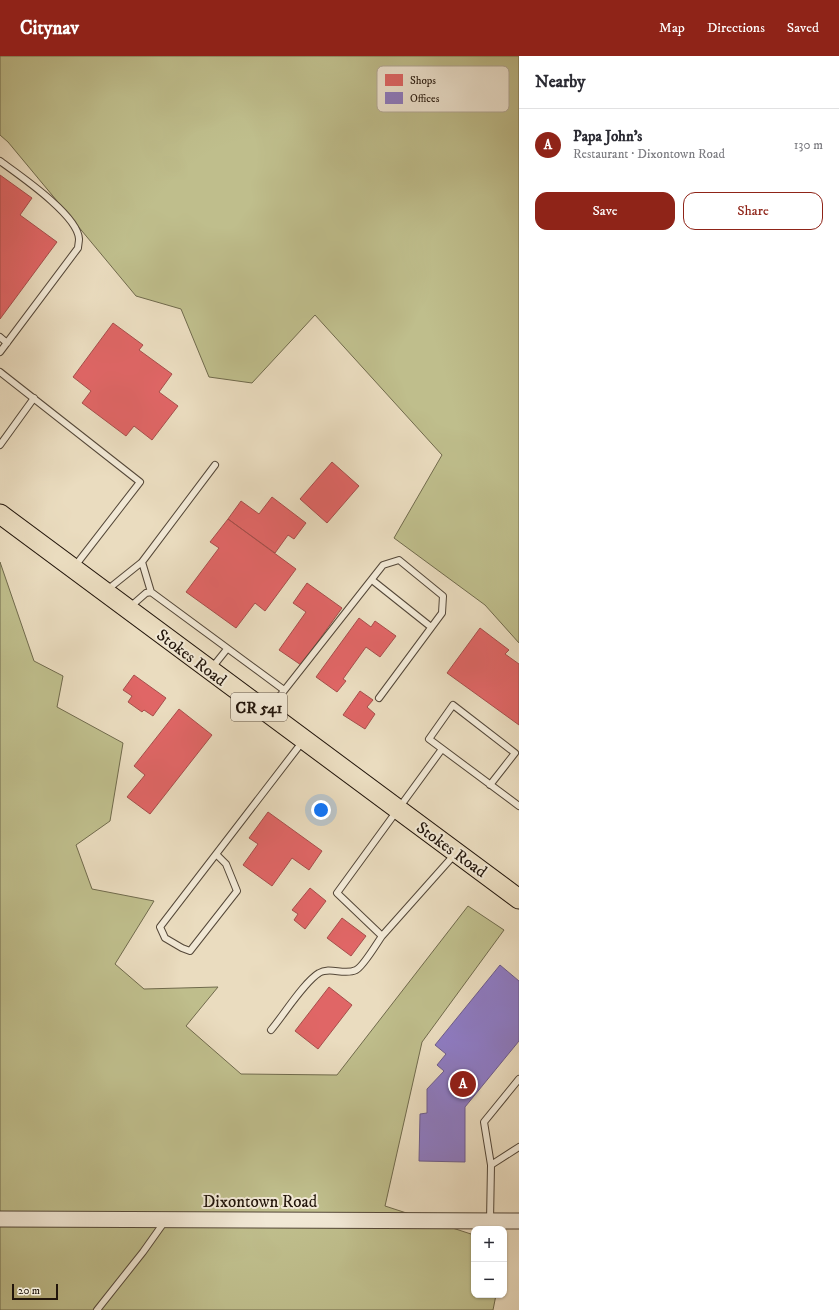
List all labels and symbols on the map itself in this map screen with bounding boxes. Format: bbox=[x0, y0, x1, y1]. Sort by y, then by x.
legend bbox=[377, 66, 509, 112]
text: Shops bbox=[410, 74, 436, 88]
text: Offices bbox=[410, 92, 440, 106]
street label: Stokes Road bbox=[152, 624, 231, 692]
road number: CR 541 bbox=[231, 693, 287, 721]
your location bbox=[311, 800, 331, 820]
street label: Stokes Road bbox=[412, 817, 492, 883]
pin: A bbox=[450, 1069, 476, 1099]
street label: Dixontown Road bbox=[203, 1191, 318, 1213]
scale bar bbox=[12, 1282, 58, 1301]

